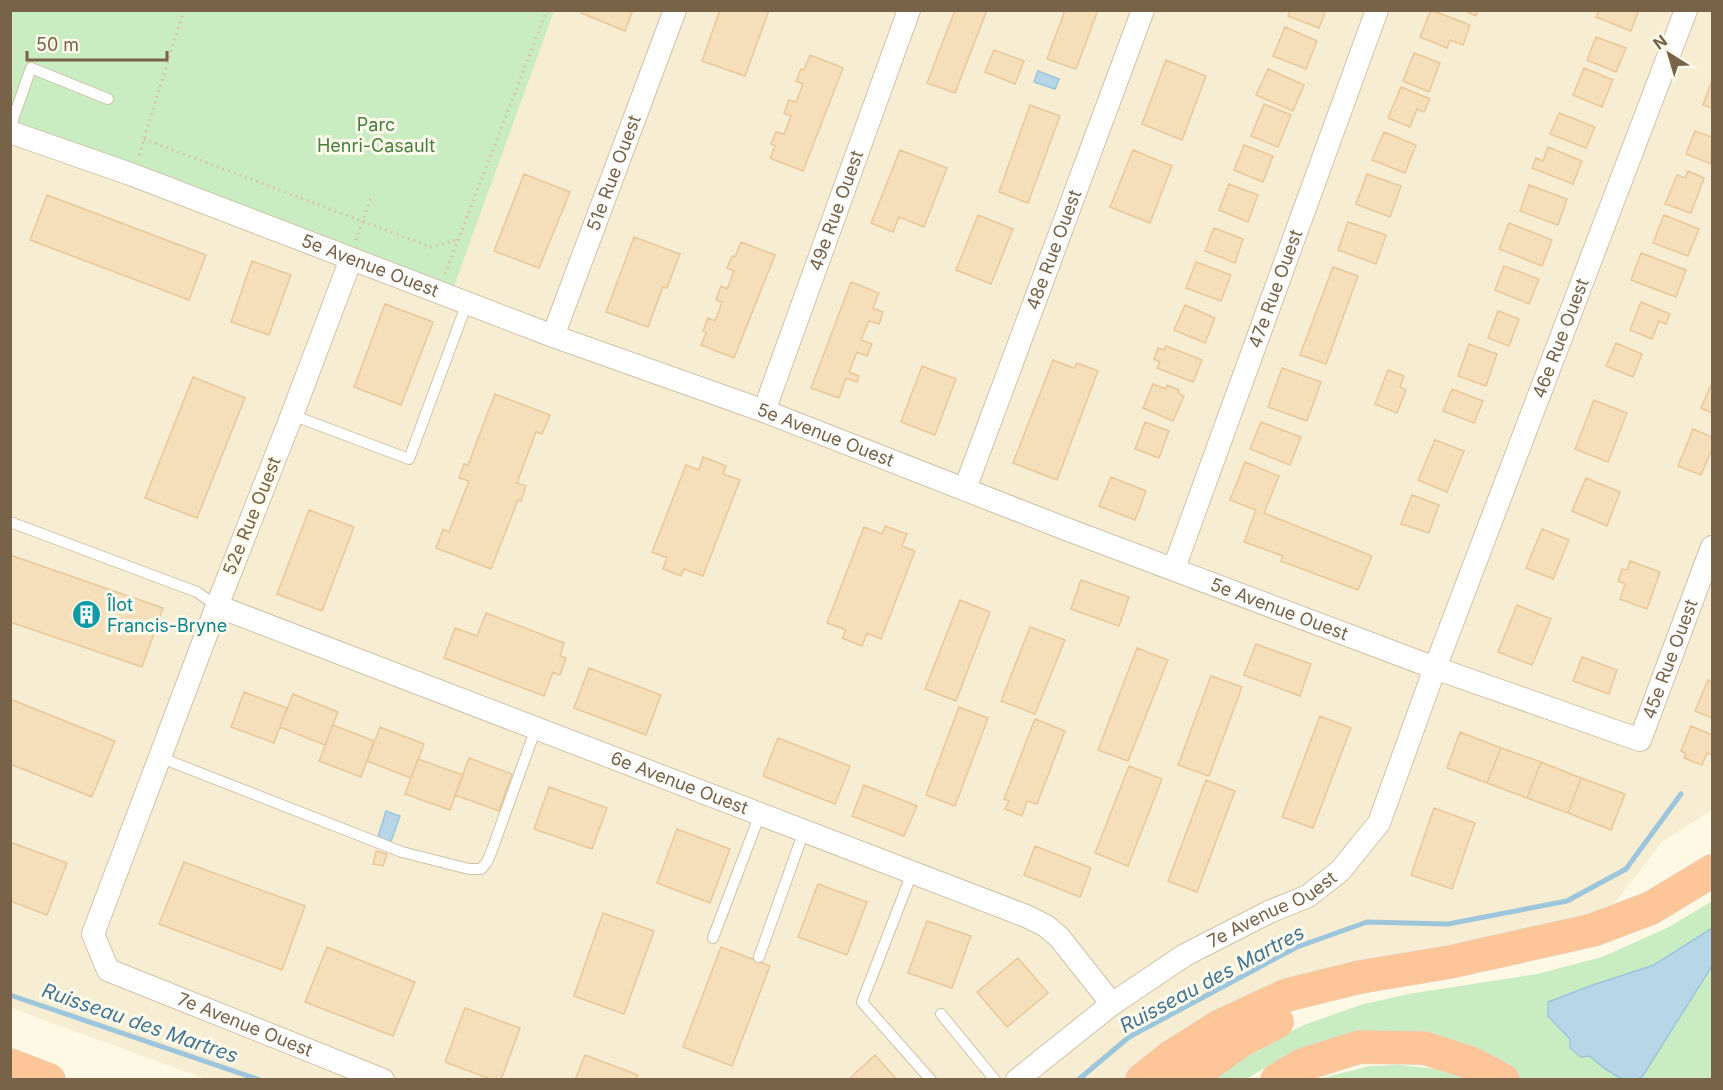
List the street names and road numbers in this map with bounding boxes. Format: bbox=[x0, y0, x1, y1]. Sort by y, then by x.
street label: 51e Rue Ouest bbox=[582, 112, 645, 234]
street label: 49e Rue Ouest bbox=[805, 147, 867, 274]
street label: 48e Rue Ouest bbox=[1021, 187, 1085, 313]
street label: 47e Rue Ouest bbox=[1244, 226, 1306, 351]
street label: 5e Avenue Ouest bbox=[299, 230, 442, 301]
street label: 46e Rue Ouest bbox=[1528, 275, 1593, 401]
street label: 5e Avenue Ouest bbox=[754, 398, 897, 471]
street label: 52e Rue Ouest bbox=[218, 454, 285, 578]
street label: 5e Avenue Ouest bbox=[1208, 573, 1351, 644]
street label: 45e Rue Ouest bbox=[1638, 596, 1702, 722]
street label: 6e Avenue Ouest bbox=[608, 747, 751, 819]
street label: 7e Avenue Ouest bbox=[1204, 867, 1341, 952]
street label: 7e Avenue Ouest bbox=[174, 988, 316, 1061]

